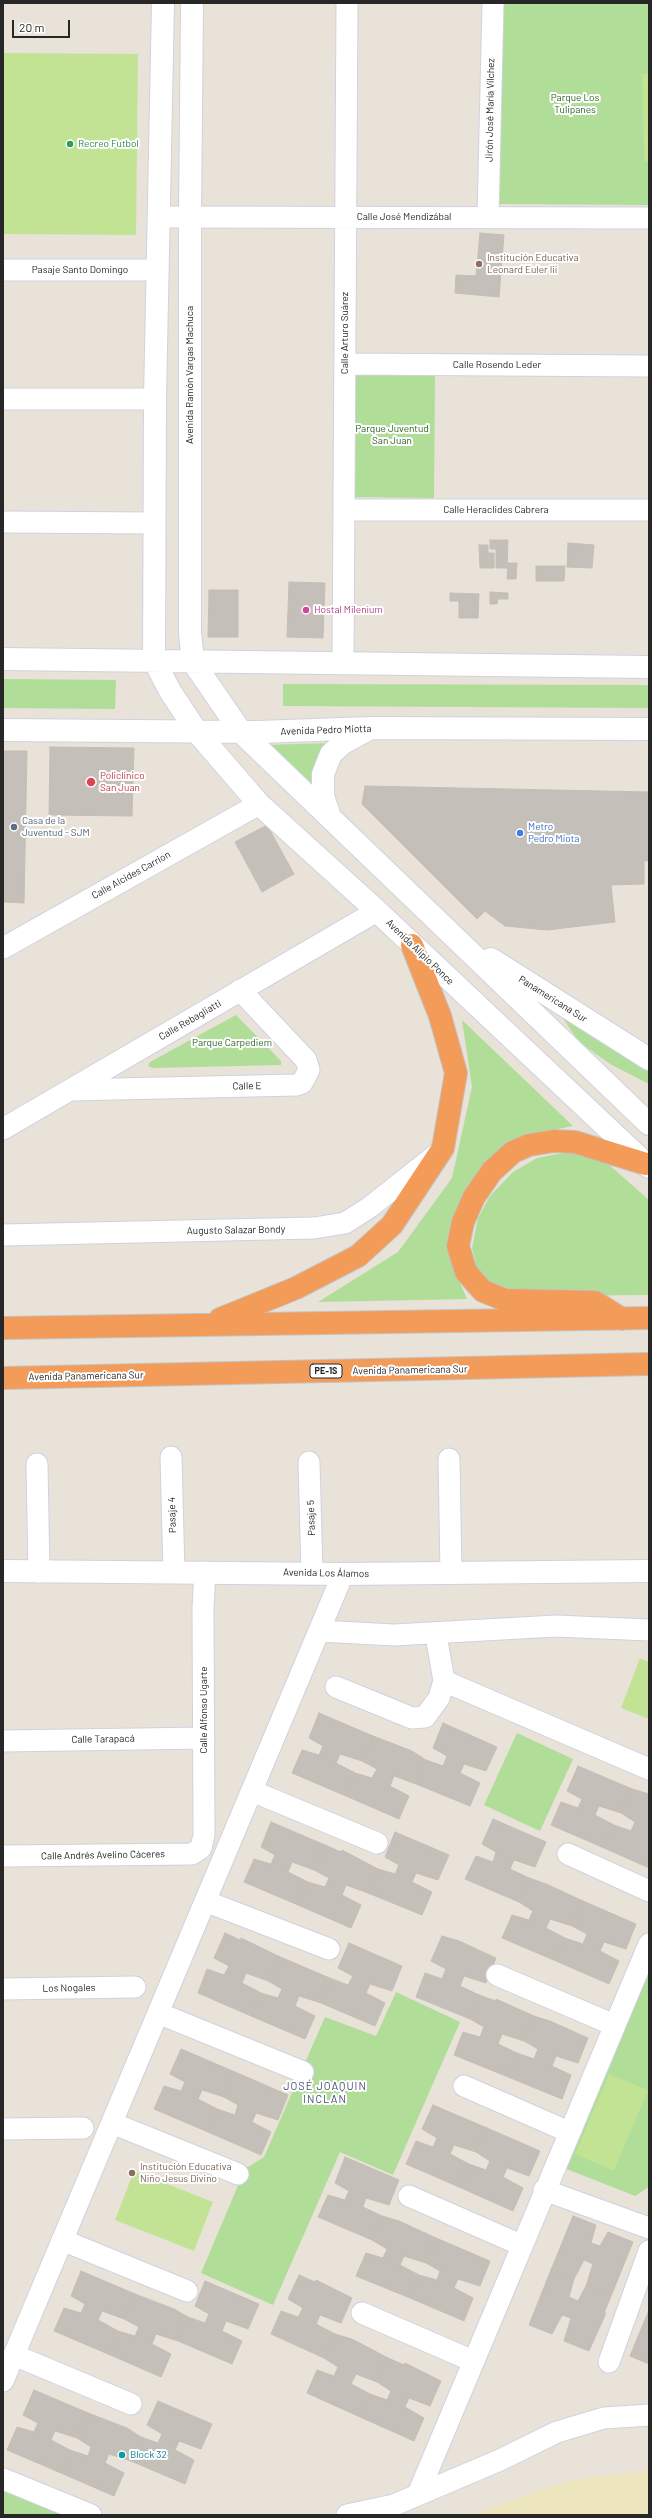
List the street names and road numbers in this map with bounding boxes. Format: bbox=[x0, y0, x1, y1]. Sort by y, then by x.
street label: Jirón José María Vílchez bbox=[483, 58, 497, 162]
street label: Calle José Mendizábal bbox=[357, 211, 451, 223]
street label: Pasaje Santo Domingo bbox=[32, 264, 128, 276]
street label: Calle Arturo Suárez bbox=[339, 292, 351, 374]
street label: Avenida Ramón Vargas Machuca bbox=[184, 306, 196, 444]
street label: Calle Rosendo Leder bbox=[453, 359, 541, 371]
street label: Calle Heraclides Cabrera bbox=[443, 504, 549, 516]
street label: Avenida Pedro Miotta bbox=[280, 722, 372, 738]
street label: Calle Alcides Carrion bbox=[89, 848, 173, 902]
street label: Avenida Alipio Ponce bbox=[384, 917, 456, 987]
street label: Panamericana Sur bbox=[516, 973, 590, 1025]
street label: Calle Rebagliatti bbox=[157, 997, 223, 1043]
street label: Calle E bbox=[232, 1080, 262, 1092]
street label: Augusto Salazar Bondy bbox=[187, 1223, 285, 1237]
street label: Avenida Panamericana Sur bbox=[352, 1363, 468, 1377]
road number: PE-1S bbox=[310, 1364, 342, 1378]
street label: Avenida Panamericana Sur bbox=[28, 1369, 144, 1383]
street label: Pasaje 4 bbox=[165, 1497, 179, 1533]
street label: Pasaje 5 bbox=[304, 1500, 318, 1536]
street label: Avenida Los Álamos bbox=[283, 1566, 369, 1580]
street label: Calle Alfonso Ugarte bbox=[198, 1666, 210, 1754]
street label: Calle Tarapacá bbox=[71, 1732, 135, 1746]
street label: Calle Andrés Avelino Cáceres bbox=[41, 1848, 165, 1862]
street label: Los Nogales bbox=[42, 1982, 96, 1994]

